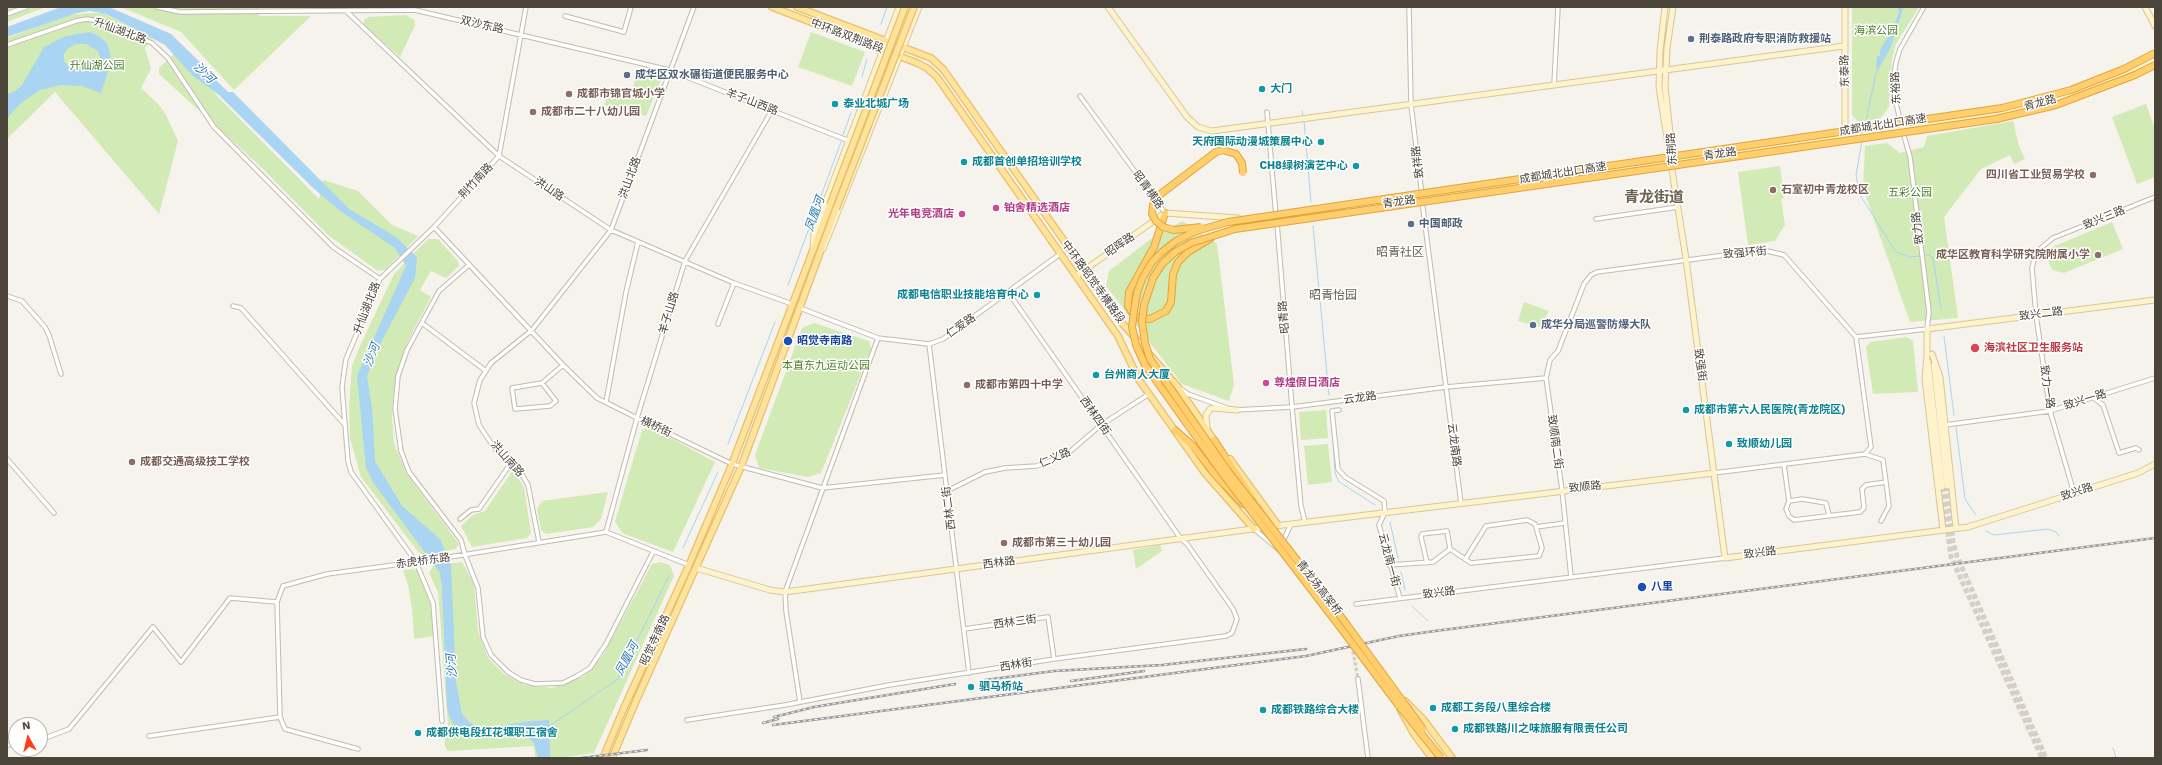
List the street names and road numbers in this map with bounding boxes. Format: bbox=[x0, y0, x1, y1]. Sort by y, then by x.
street label: 双沙东路 bbox=[459, 14, 505, 36]
street label: 升仙湖北路 bbox=[92, 15, 148, 47]
street label: 中环路双荆路段 bbox=[809, 16, 885, 56]
street label: 东泰路 bbox=[1838, 54, 1852, 88]
street label: 东裕路 bbox=[1889, 71, 1903, 105]
street label: 羊子山西路 bbox=[724, 86, 780, 118]
street label: 青龙路 bbox=[2022, 92, 2058, 114]
street label: 成都城北出口高速 bbox=[1839, 112, 1927, 138]
street label: 东荆路 bbox=[1664, 132, 1680, 166]
street label: 致祥路 bbox=[1409, 145, 1427, 179]
street label: 青龙路 bbox=[1703, 145, 1737, 163]
street label: 洪山北路 bbox=[616, 155, 644, 201]
street label: 荆竹南路 bbox=[456, 160, 496, 202]
street label: 成都城北出口高速 bbox=[1519, 160, 1607, 186]
street label: 昭青横路 bbox=[1130, 168, 1166, 212]
street label: 洪山路 bbox=[532, 174, 566, 204]
street label: 青龙路 bbox=[1382, 193, 1416, 211]
street label: 致兴三路 bbox=[2081, 204, 2127, 232]
street label: 致力路 bbox=[1909, 211, 1927, 245]
street label: 昭晖路 bbox=[1103, 230, 1137, 260]
street label: 中环路昭觉寺横路段 bbox=[1059, 238, 1127, 326]
street label: 致强环街 bbox=[1723, 245, 1767, 261]
street label: 升仙湖北路 bbox=[351, 280, 383, 336]
street label: 羊子山路 bbox=[656, 290, 682, 336]
street label: 昭青路 bbox=[1276, 300, 1292, 334]
street label: 致兴二路 bbox=[2018, 305, 2064, 323]
street label: 仁爱路 bbox=[944, 311, 978, 341]
street label: 致强街 bbox=[1691, 348, 1709, 382]
street label: 致力一路 bbox=[2037, 364, 2057, 410]
street label: 致兴一路 bbox=[2062, 387, 2108, 413]
street label: 云龙路 bbox=[1343, 389, 1377, 407]
street label: 西林四街 bbox=[1077, 394, 1113, 438]
street label: 横桥街 bbox=[638, 414, 674, 440]
street label: 致顺南二街 bbox=[1545, 414, 1565, 470]
street label: 云龙南路 bbox=[1445, 422, 1463, 468]
street label: 洪山南路 bbox=[487, 438, 527, 480]
street label: 仁义路 bbox=[1037, 445, 1073, 471]
street label: 致顺路 bbox=[1568, 479, 1602, 495]
street label: 致兴路 bbox=[2059, 481, 2095, 503]
street label: 西林二街 bbox=[940, 485, 958, 531]
street label: 云龙南一街 bbox=[1376, 532, 1402, 588]
street label: 致兴路 bbox=[1743, 544, 1777, 562]
street label: 赤虎桥东路 bbox=[395, 551, 451, 571]
street label: 西林路 bbox=[982, 554, 1016, 572]
street label: 青龙场高架桥 bbox=[1293, 558, 1345, 618]
street label: 致兴路 bbox=[1422, 584, 1456, 602]
street label: 昭觉寺南路 bbox=[637, 612, 673, 668]
street label: 西林三街 bbox=[992, 612, 1038, 632]
street label: 西林街 bbox=[999, 656, 1033, 674]

